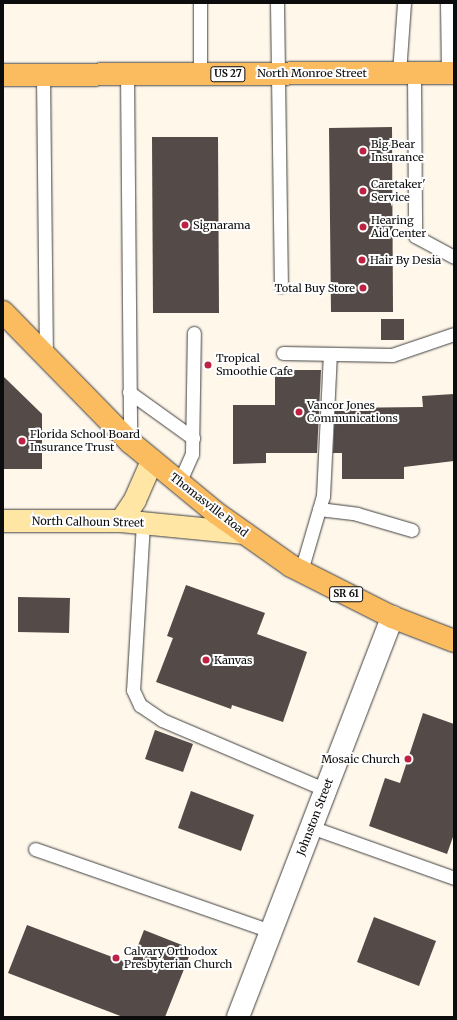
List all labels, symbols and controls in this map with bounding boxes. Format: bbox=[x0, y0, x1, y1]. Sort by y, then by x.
road number: US 27 bbox=[210, 66, 246, 82]
street label: North Monroe Street bbox=[257, 66, 367, 80]
place label: Big Bear Insurance bbox=[371, 138, 424, 164]
marker: Big Bear Insurance bbox=[358, 146, 368, 156]
place label: Caretaker' Service bbox=[371, 178, 426, 204]
marker: Caretaker' Service bbox=[358, 186, 368, 196]
place label: Hearing Aid Center bbox=[371, 214, 426, 240]
place label: Signarama bbox=[193, 218, 250, 232]
marker: Signarama bbox=[180, 220, 190, 230]
marker: Hearing Aid Center bbox=[358, 222, 368, 232]
place label: Hair By Desia bbox=[370, 253, 441, 267]
marker: Hair By Desia bbox=[357, 255, 367, 265]
place label: Total Buy Store bbox=[275, 281, 355, 295]
marker: Total Buy Store bbox=[358, 283, 368, 293]
place label: Tropical Smoothie Cafe bbox=[216, 352, 293, 378]
marker: Tropical Smoothie Cafe bbox=[203, 360, 213, 370]
place label: Vancor Jones Communications bbox=[307, 399, 398, 425]
marker: Vancor Jones Communications bbox=[294, 407, 304, 417]
place label: Florida School Board Insurance Trust bbox=[30, 428, 140, 454]
marker: Florida School Board Insurance Trust bbox=[17, 436, 27, 446]
street label: Thomasville Road bbox=[167, 470, 251, 540]
street label: North Calhoun Street bbox=[32, 514, 144, 530]
road number: SR 61 bbox=[329, 586, 363, 602]
place label: Kanvas bbox=[214, 653, 252, 667]
marker: Kanvas bbox=[201, 655, 211, 665]
place label: Mosaic Church bbox=[321, 752, 400, 766]
marker: Mosaic Church bbox=[403, 754, 413, 764]
street label: Johnston Street bbox=[294, 776, 336, 858]
place label: Calvary Orthodox Presbyterian Church bbox=[124, 945, 232, 971]
marker: Calvary Orthodox Presbyterian Church bbox=[111, 953, 121, 963]

